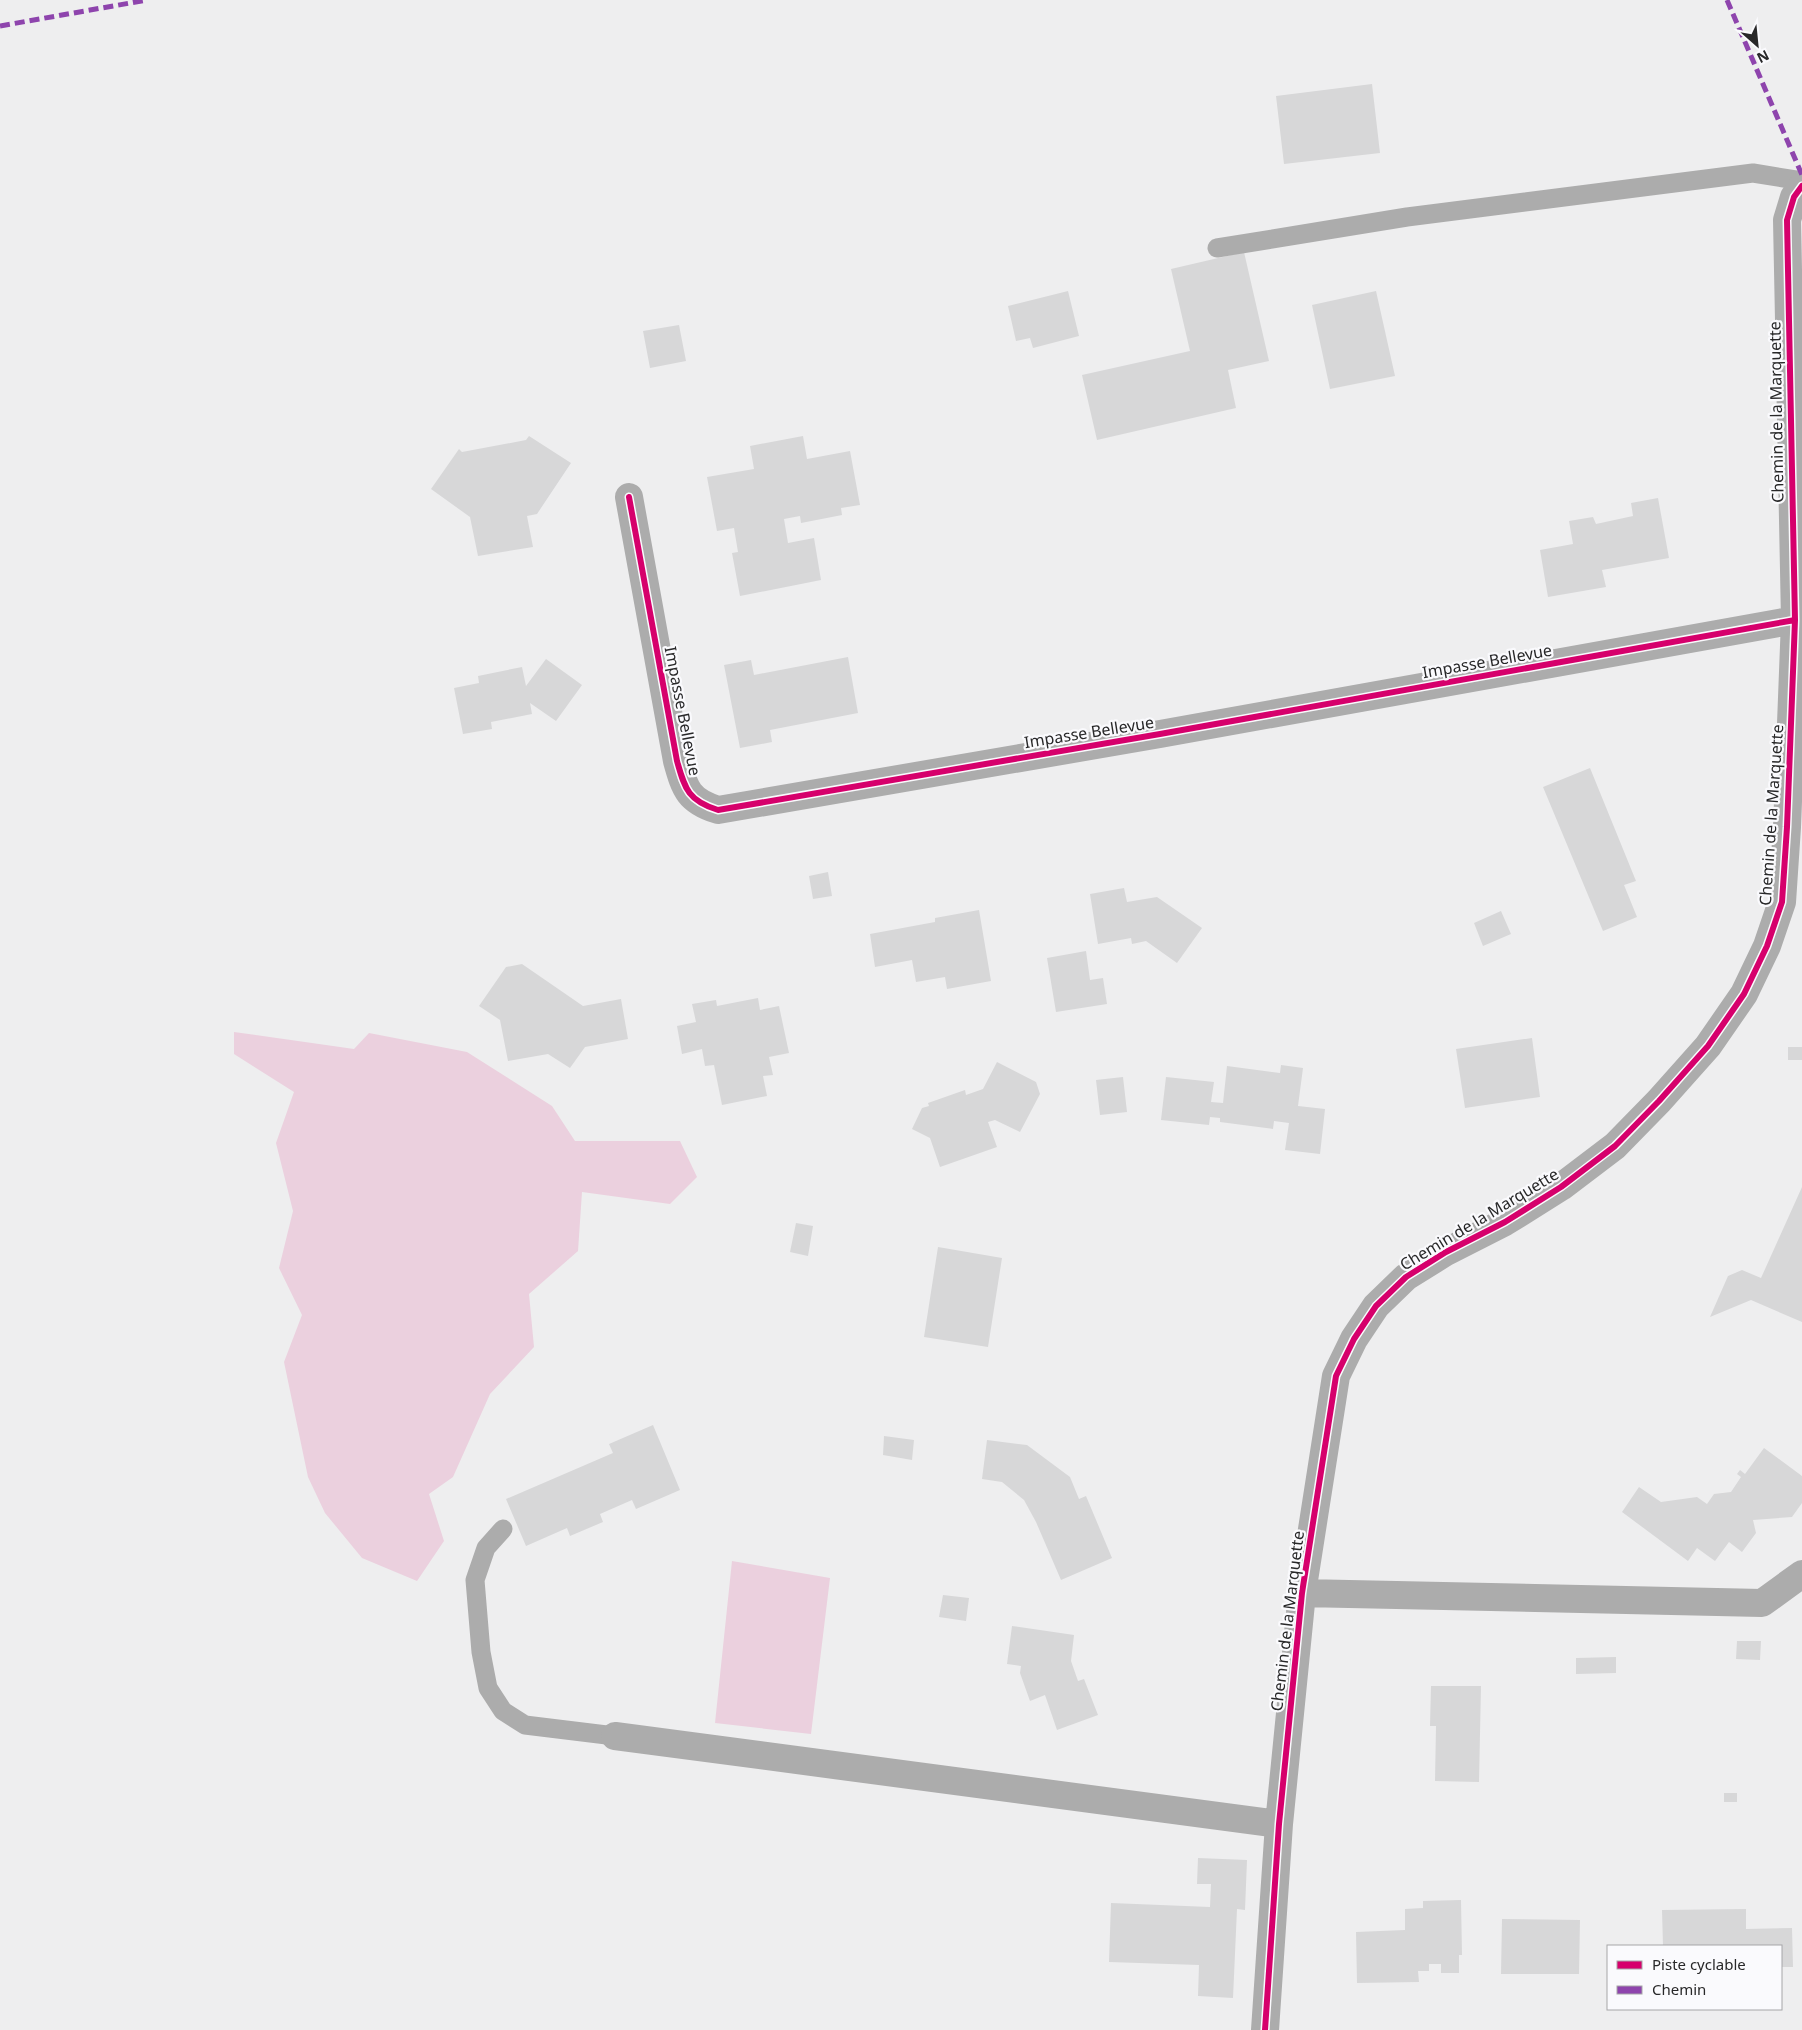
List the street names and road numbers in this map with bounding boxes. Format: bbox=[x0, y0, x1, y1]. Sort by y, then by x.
street label: Chemin de la Marquette bbox=[1763, 321, 1789, 503]
street label: Impasse Bellevue bbox=[1421, 639, 1553, 683]
street label: Impasse Bellevue bbox=[660, 645, 706, 777]
street label: Impasse Bellevue bbox=[1023, 711, 1155, 753]
street label: Chemin de la Marquette bbox=[1754, 724, 1788, 906]
street label: Chemin de la Marquette bbox=[1396, 1163, 1562, 1275]
street label: Chemin de la Marquette bbox=[1265, 1530, 1309, 1712]

